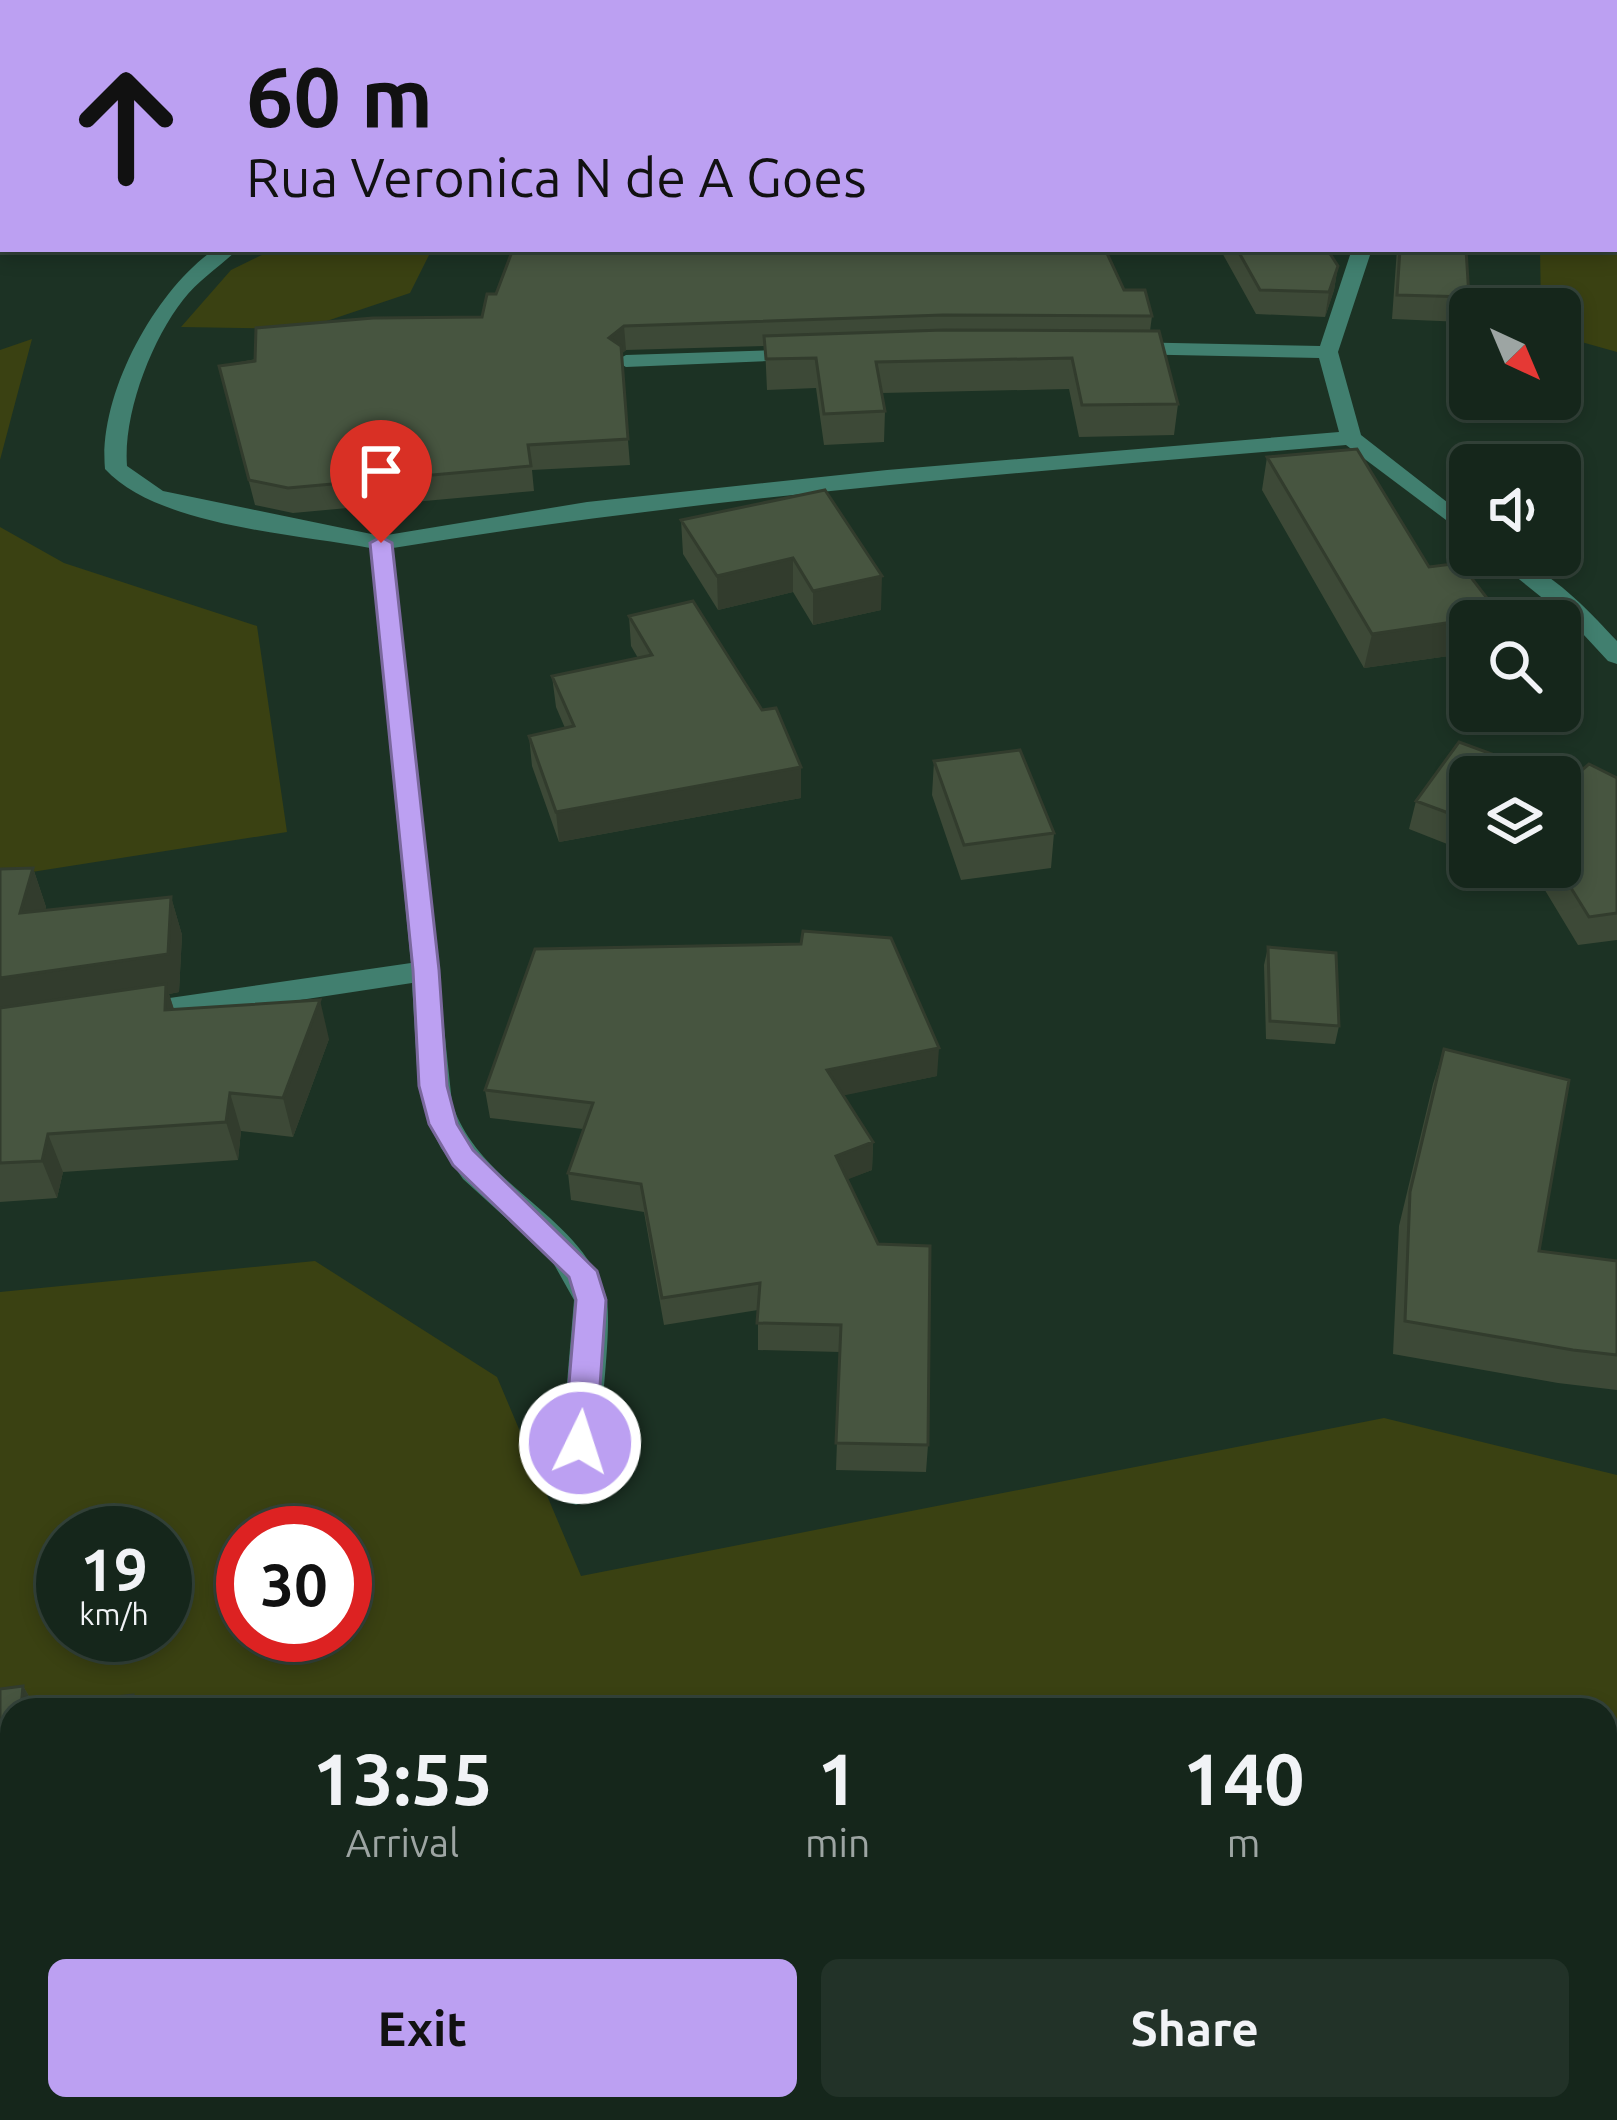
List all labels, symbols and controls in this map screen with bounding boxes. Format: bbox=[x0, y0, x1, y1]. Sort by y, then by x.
icon: ahead bbox=[48, 48, 204, 204]
text: 60 m bbox=[246, 49, 433, 143]
text: Rua Veronica N de A Goes bbox=[246, 147, 867, 207]
north arrow bbox=[1449, 288, 1581, 420]
map controls bbox=[1449, 288, 1581, 888]
pin bbox=[330, 420, 432, 543]
icon: arrive bbox=[348, 438, 414, 504]
button: sound bbox=[1449, 444, 1581, 576]
button: search bbox=[1449, 600, 1581, 732]
button: layers bbox=[1449, 756, 1581, 888]
position arrow bbox=[517, 1380, 643, 1506]
speed limit sign: 30 bbox=[216, 1506, 372, 1662]
text: 19 bbox=[80, 1535, 148, 1602]
text: km/h bbox=[79, 1597, 149, 1631]
text: 13:55 bbox=[312, 1738, 493, 1819]
text: 1 bbox=[817, 1738, 858, 1819]
text: 140 bbox=[1183, 1738, 1305, 1819]
text: Arrival bbox=[346, 1821, 459, 1864]
text: min bbox=[805, 1821, 870, 1864]
text: m bbox=[1227, 1821, 1260, 1864]
button: Exit bbox=[48, 1959, 797, 2097]
button: Share bbox=[821, 1959, 1569, 2097]

